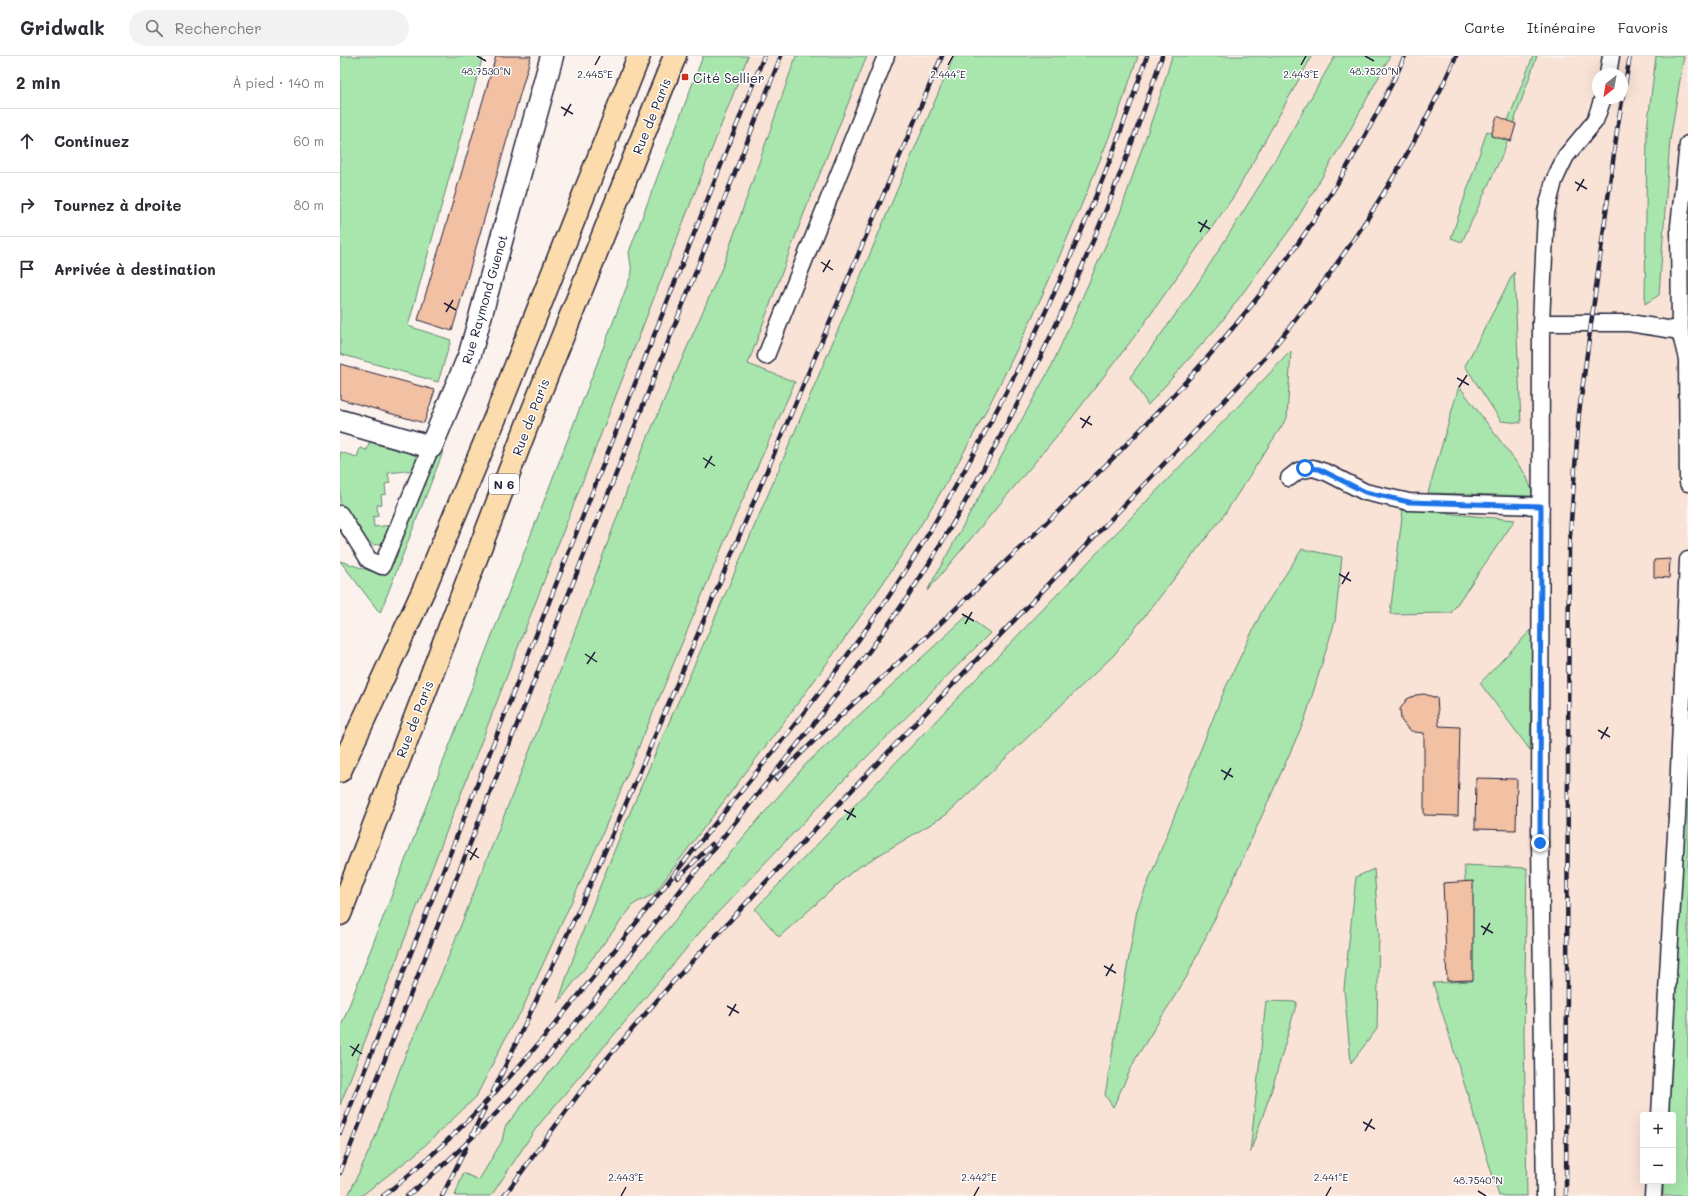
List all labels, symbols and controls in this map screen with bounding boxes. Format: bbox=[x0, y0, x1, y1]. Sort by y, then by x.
search box bbox=[129, 10, 409, 46]
text: Gridwalk bbox=[20, 15, 105, 40]
icon: search bbox=[143, 17, 165, 39]
text: Rechercher bbox=[175, 18, 262, 38]
text: Carte bbox=[1464, 18, 1505, 37]
text: Itinéraire bbox=[1527, 18, 1596, 37]
text: Favoris bbox=[1618, 18, 1668, 37]
text: 48.7530°N bbox=[461, 64, 511, 78]
text: 48.7520°N bbox=[1349, 64, 1399, 78]
text: 2.445°E bbox=[577, 67, 613, 81]
text: 2.444°E bbox=[930, 67, 966, 81]
text: 2.443°E bbox=[1283, 67, 1319, 81]
north arrow bbox=[1592, 68, 1628, 104]
place label: Cité Sellier bbox=[693, 69, 765, 86]
text: 2 min bbox=[16, 71, 61, 93]
marker: Cité Sellier bbox=[680, 72, 690, 82]
text: À pied · 140 m bbox=[233, 74, 324, 91]
street label: Rue de Paris bbox=[628, 75, 674, 157]
icon: ahead bbox=[16, 130, 38, 152]
text: Continuez bbox=[54, 131, 129, 151]
text: 60 m bbox=[294, 132, 324, 149]
icon: right bbox=[16, 194, 38, 216]
text: Tournez à droite bbox=[54, 195, 182, 215]
text: 80 m bbox=[294, 196, 324, 213]
street label: Rue Raymond Guenot bbox=[457, 232, 511, 366]
icon: arrive bbox=[16, 258, 38, 280]
text: Arrivée à destination bbox=[54, 259, 216, 279]
street label: Rue de Paris bbox=[508, 376, 552, 458]
route start bbox=[1296, 459, 1314, 477]
road number: N 6 bbox=[489, 474, 519, 494]
street label: Rue de Paris bbox=[392, 678, 436, 760]
route end bbox=[1531, 834, 1549, 852]
map controls bbox=[1640, 1112, 1676, 1184]
button: + bbox=[1640, 1112, 1676, 1148]
button: − bbox=[1640, 1148, 1676, 1184]
text: 2.443°E bbox=[608, 1170, 644, 1184]
text: 2.442°E bbox=[961, 1170, 997, 1184]
text: 2.441°E bbox=[1314, 1170, 1348, 1184]
text: 48.7540°N bbox=[1453, 1173, 1503, 1187]

